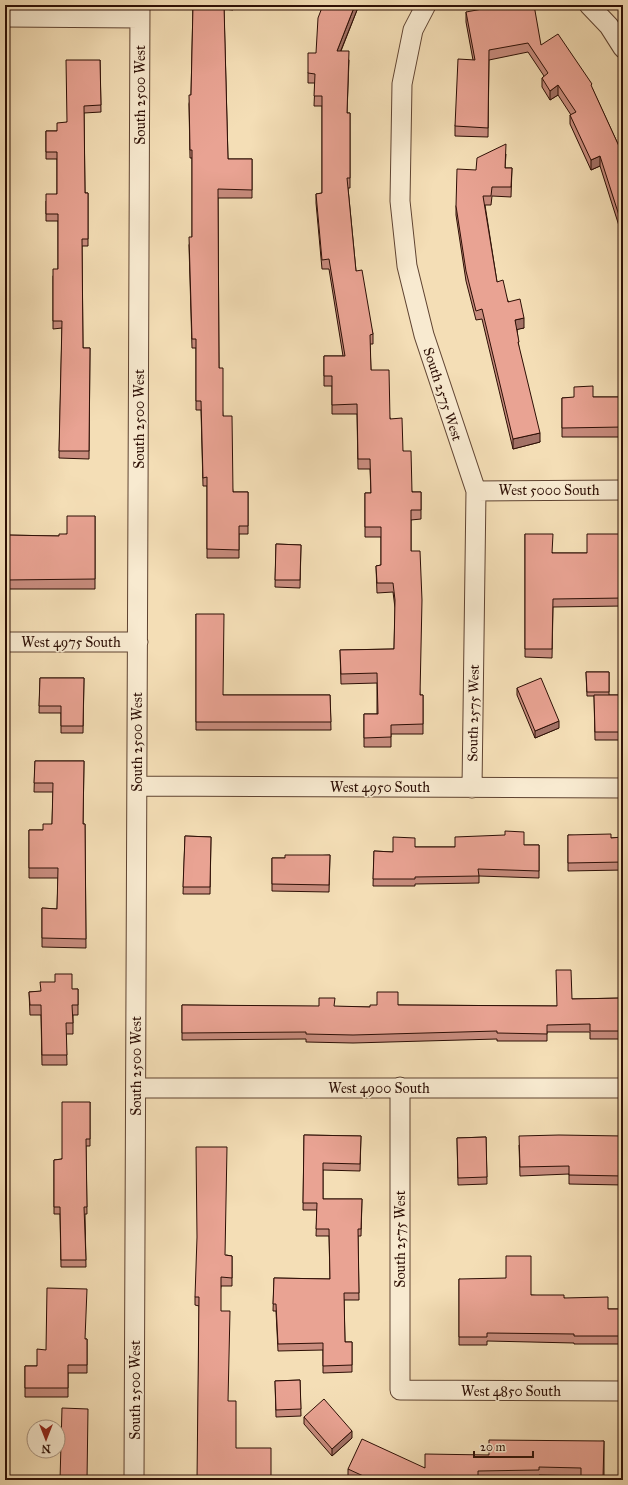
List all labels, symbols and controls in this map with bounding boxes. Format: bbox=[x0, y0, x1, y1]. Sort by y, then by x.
street label: South 2500 West bbox=[132, 45, 149, 145]
street label: South 2575 West bbox=[419, 345, 466, 443]
street label: South 2500 West bbox=[131, 369, 148, 469]
street label: West 5000 South bbox=[498, 482, 600, 499]
street label: West 4975 South bbox=[21, 634, 121, 651]
street label: South 2575 West bbox=[464, 664, 483, 762]
street label: South 2500 West bbox=[129, 692, 146, 792]
street label: West 4950 South bbox=[330, 779, 430, 796]
street label: South 2500 West bbox=[128, 1016, 145, 1116]
street label: West 4900 South bbox=[328, 1080, 430, 1097]
street label: South 2575 West bbox=[392, 1190, 409, 1288]
street label: South 2500 West bbox=[127, 1340, 144, 1440]
street label: West 4850 South bbox=[461, 1383, 561, 1400]
north arrow bbox=[26, 1419, 66, 1459]
scale bar bbox=[474, 1433, 533, 1459]
text: 20 m bbox=[480, 1440, 506, 1454]
text: N bbox=[41, 1442, 51, 1455]

